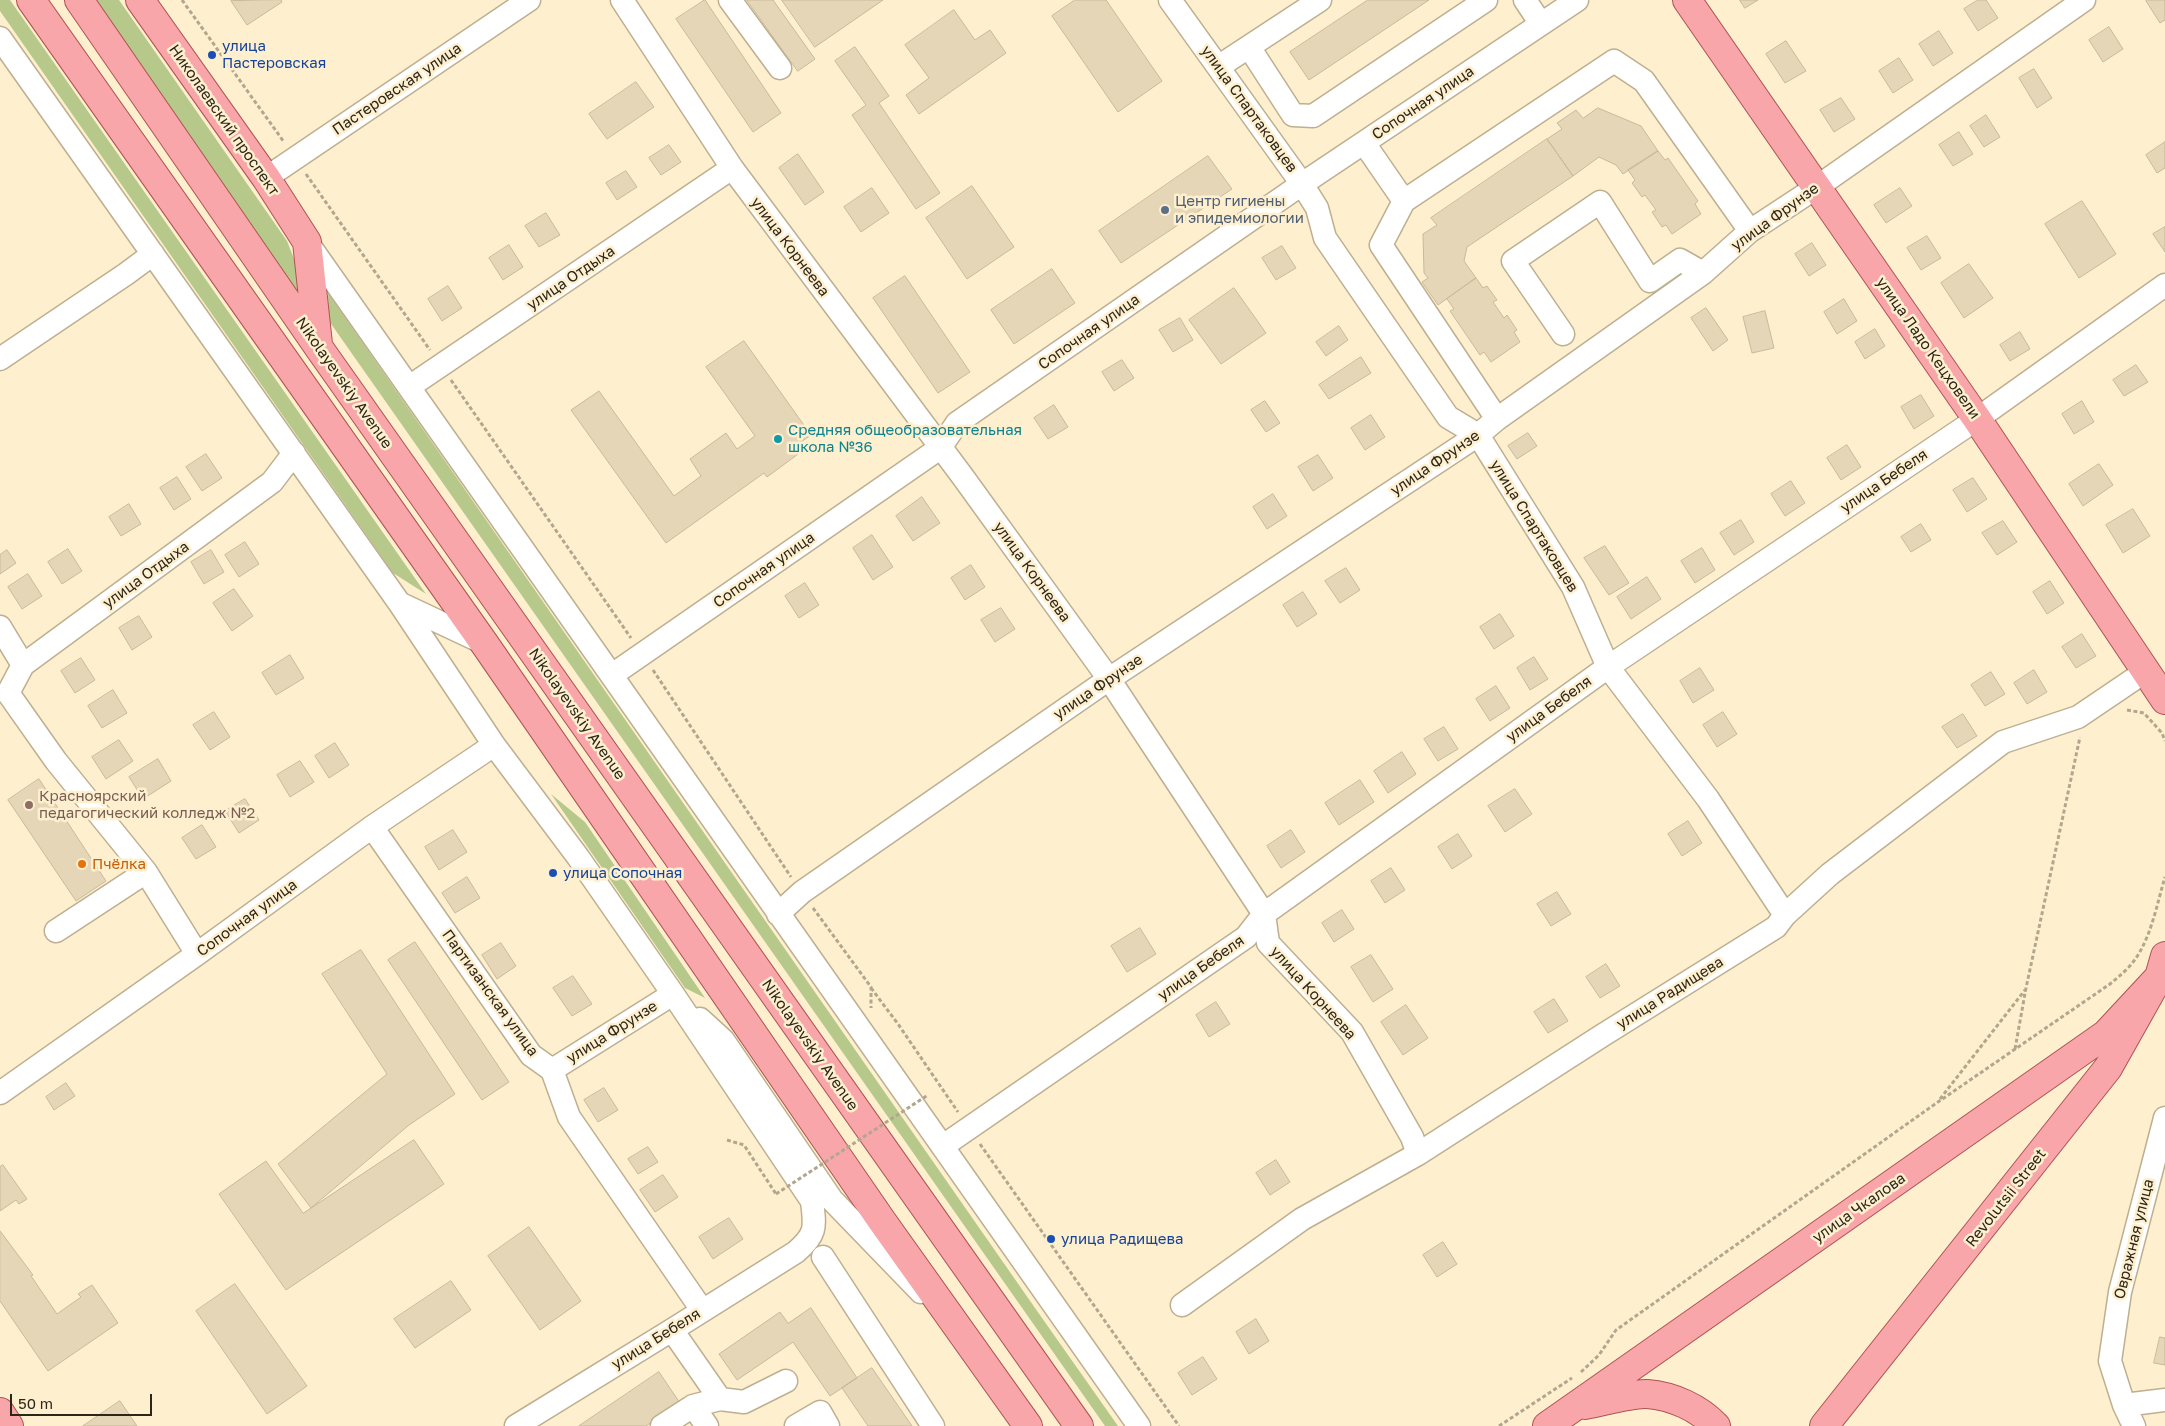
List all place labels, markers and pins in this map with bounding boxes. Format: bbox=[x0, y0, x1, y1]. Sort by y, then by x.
place label: улица Пастеровская bbox=[222, 37, 326, 72]
marker: улица Пастеровская bbox=[206, 49, 218, 61]
place label: Центр гигиены и эпидемиологии bbox=[1175, 192, 1304, 227]
marker: Центр гигиены и эпидемиологии bbox=[1159, 204, 1171, 216]
place label: Средняя общеобразовательная школа №36 bbox=[788, 421, 1022, 456]
marker: Средняя общеобразовательная школа №36 bbox=[772, 433, 784, 445]
place label: Красноярский педагогический колледж №2 bbox=[39, 787, 255, 822]
marker: Красноярский педагогический колледж №2 bbox=[23, 799, 35, 811]
place label: Пчёлка bbox=[92, 855, 146, 873]
marker: Пчёлка bbox=[76, 858, 88, 870]
place label: улица Сопочная bbox=[563, 864, 682, 882]
marker: улица Сопочная bbox=[547, 867, 559, 879]
place label: улица Радищева bbox=[1061, 1230, 1183, 1248]
marker: улица Радищева bbox=[1045, 1233, 1057, 1245]

